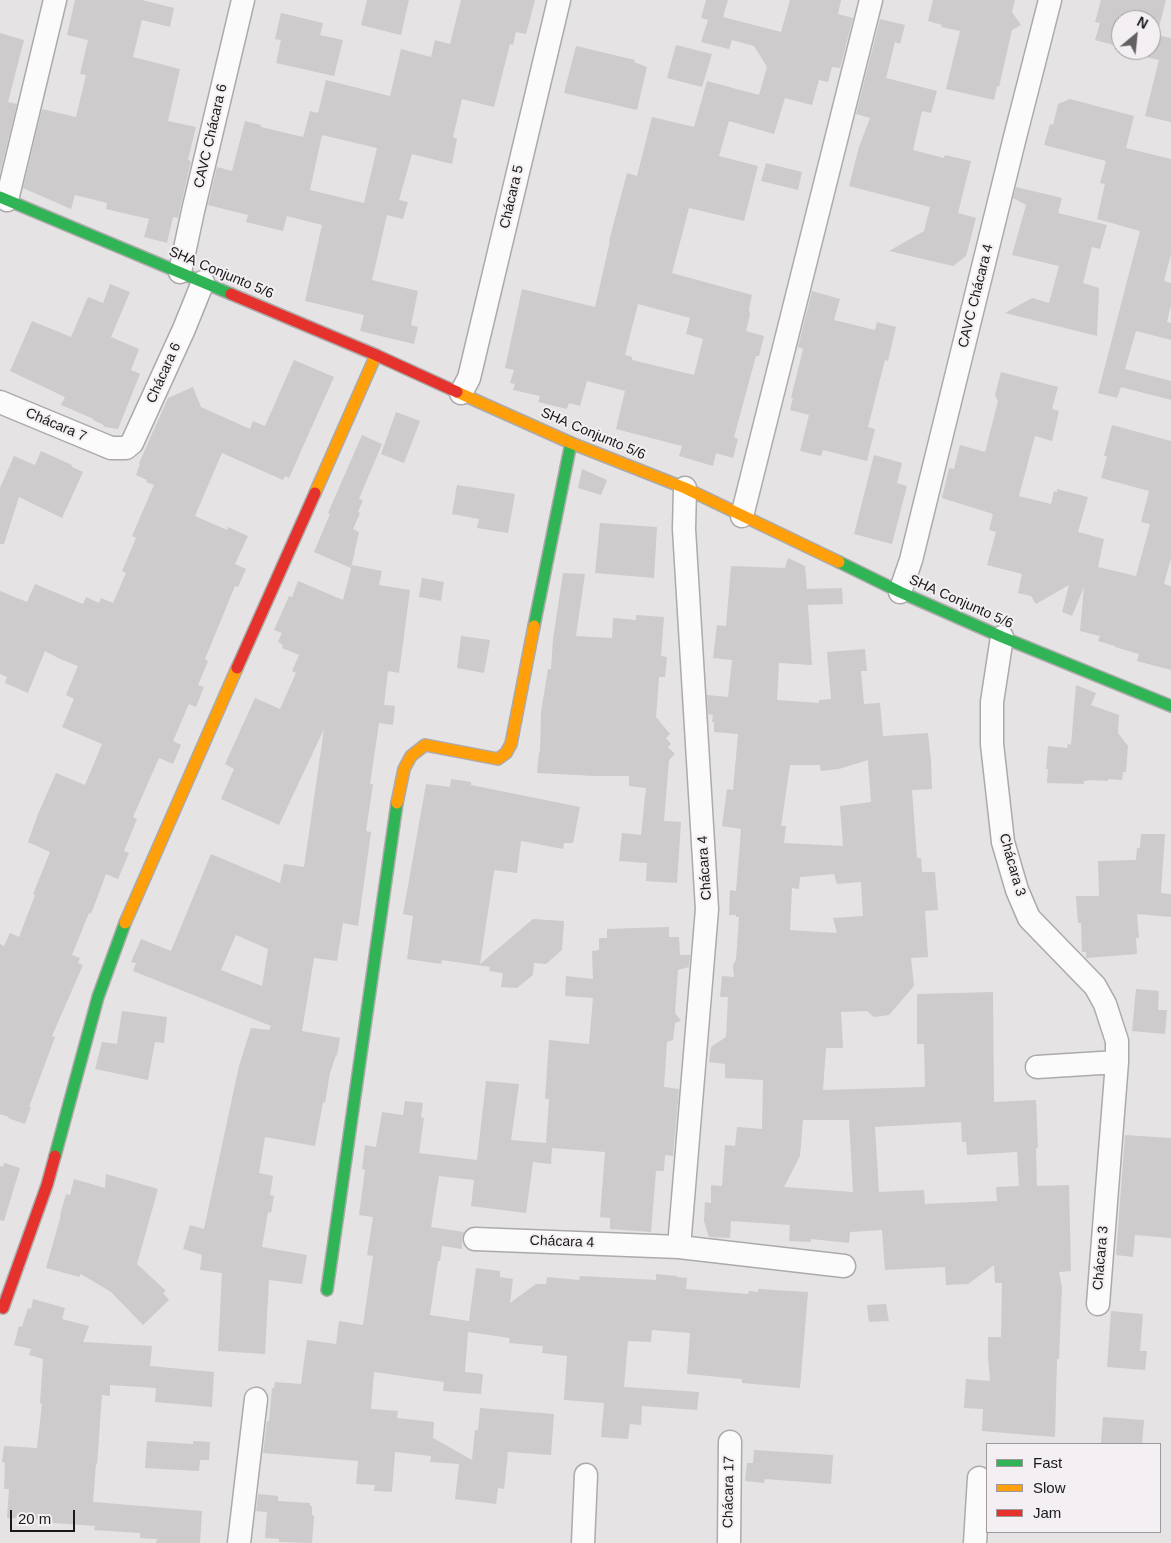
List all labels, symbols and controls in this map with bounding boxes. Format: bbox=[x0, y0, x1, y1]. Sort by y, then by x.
north arrow bbox=[1111, 10, 1161, 60]
text: N bbox=[1134, 13, 1151, 32]
street label: CAVC Chácara 6 bbox=[191, 82, 231, 190]
street label: Chácara 5 bbox=[497, 164, 527, 230]
street label: CAVC Chácara 4 bbox=[955, 242, 997, 350]
street label: SHA Conjunto 5/6 bbox=[166, 243, 276, 303]
street label: Chácara 6 bbox=[143, 340, 185, 406]
street label: SHA Conjunto 5/6 bbox=[538, 404, 648, 464]
street label: Chácara 7 bbox=[23, 405, 89, 445]
street label: SHA Conjunto 5/6 bbox=[906, 572, 1016, 632]
street label: Chácara 3 bbox=[995, 832, 1029, 898]
street label: Chácara 4 bbox=[694, 835, 716, 901]
street label: Chácara 3 bbox=[1090, 1225, 1112, 1291]
street label: Chácara 4 bbox=[529, 1232, 595, 1252]
legend bbox=[986, 1443, 1161, 1533]
text: Fast bbox=[1033, 1454, 1062, 1471]
street label: Chácara 17 bbox=[720, 1456, 738, 1528]
text: Slow bbox=[1033, 1479, 1066, 1496]
scale bar bbox=[12, 1500, 78, 1532]
text: Jam bbox=[1033, 1504, 1061, 1521]
text: 20 m bbox=[18, 1510, 51, 1527]

